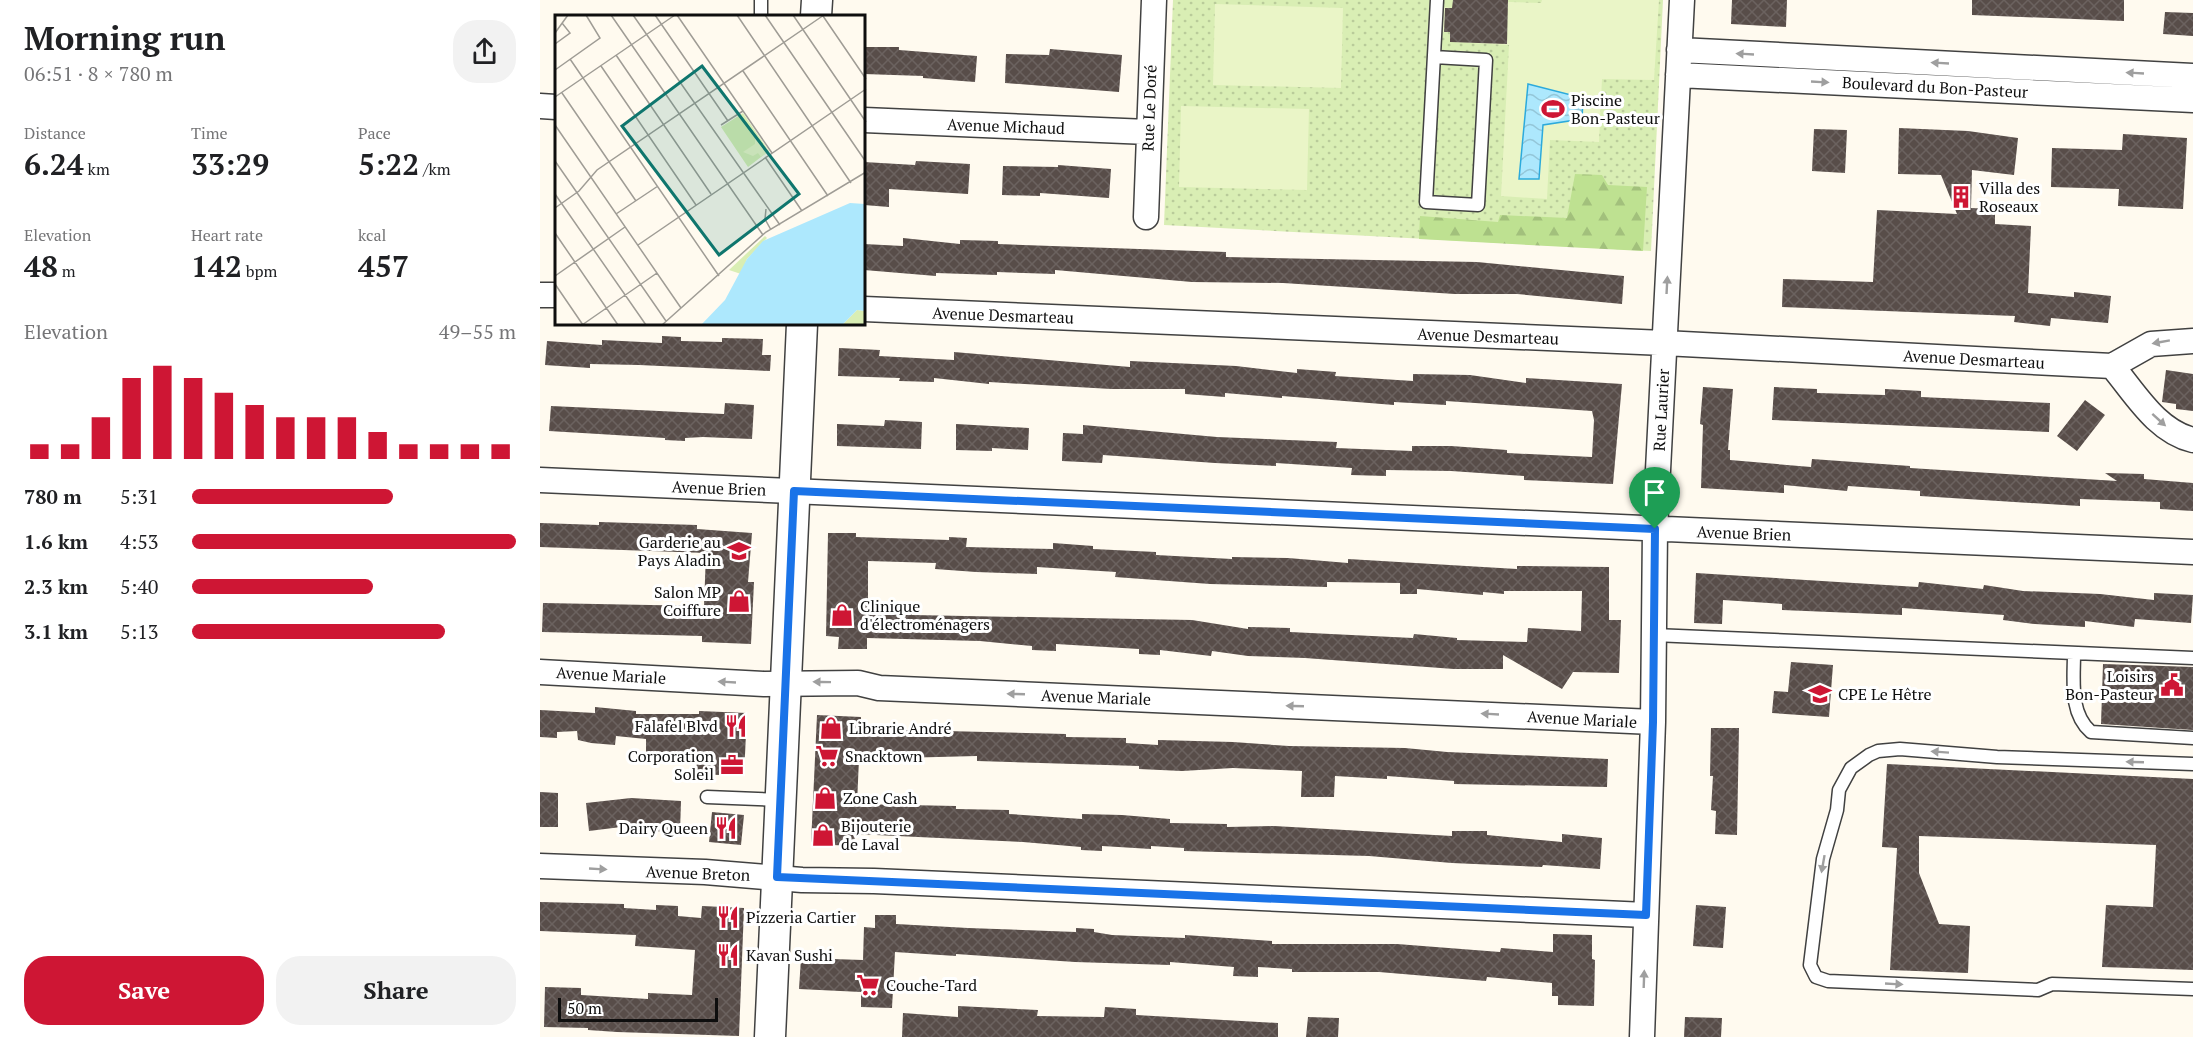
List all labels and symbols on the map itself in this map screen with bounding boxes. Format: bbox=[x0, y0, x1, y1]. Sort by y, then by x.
inset map bbox=[555, 15, 866, 326]
one-way arrow bbox=[1736, 49, 1755, 58]
one-way arrow bbox=[1930, 59, 1949, 68]
street label: Rue Le Doré bbox=[1136, 64, 1162, 152]
one-way arrow bbox=[2125, 68, 2144, 77]
street label: Boulevard du Bon-Pasteur bbox=[1841, 71, 2029, 103]
one-way arrow bbox=[1811, 77, 1830, 86]
place label: Piscine Bon-Pasteur bbox=[1571, 89, 1661, 129]
sports icon: Piscine Bon-Pasteur bbox=[1540, 96, 1566, 122]
street label: Avenue Michaud bbox=[947, 113, 1065, 139]
place label: Villa des Roseaux bbox=[1979, 177, 2040, 217]
building icon: Villa des Roseaux bbox=[1948, 184, 1974, 210]
one-way arrow bbox=[1662, 275, 1671, 294]
street label: Avenue Desmarteau bbox=[932, 302, 1074, 328]
street label: Avenue Desmarteau bbox=[1417, 323, 1559, 349]
one-way arrow bbox=[2151, 338, 2170, 347]
street label: Avenue Desmarteau bbox=[1903, 344, 2045, 374]
street label: Rue Laurier bbox=[1648, 367, 1674, 452]
one-way arrow bbox=[2151, 413, 2165, 427]
pin bbox=[1629, 467, 1680, 529]
street label: Avenue Brien bbox=[671, 475, 767, 501]
street label: Avenue Brien bbox=[1696, 520, 1792, 546]
place label: Garderie au Pays Aladin bbox=[638, 531, 721, 571]
school or university icon: Garderie au Pays Aladin bbox=[726, 538, 752, 564]
place label: Salon MP Coiffure bbox=[654, 581, 721, 621]
shop icon: Salon MP Coiffure bbox=[726, 588, 752, 614]
place label: Clinique d'électroménagers bbox=[860, 595, 990, 635]
shop icon: Clinique d'électroménagers bbox=[829, 602, 855, 628]
street label: Avenue Mariale bbox=[555, 661, 667, 689]
place label: Loisirs Bon-Pasteur bbox=[2065, 665, 2155, 705]
public building icon: Loisirs Bon-Pasteur bbox=[2159, 672, 2185, 698]
one-way arrow bbox=[717, 677, 736, 687]
one-way arrow bbox=[812, 678, 831, 687]
school or university icon: CPE Le Hêtre bbox=[1807, 681, 1833, 707]
place label: CPE Le Hêtre bbox=[1838, 683, 1932, 705]
street label: Avenue Mariale bbox=[1041, 684, 1151, 710]
one-way arrow bbox=[1007, 689, 1026, 698]
one-way arrow bbox=[1285, 701, 1304, 710]
street label: Avenue Mariale bbox=[1526, 705, 1638, 733]
one-way arrow bbox=[1480, 710, 1499, 719]
restaurant icon: Falafel Blvd bbox=[723, 713, 749, 739]
place label: Falafel Blvd bbox=[635, 715, 718, 737]
shop icon: Librarie André bbox=[818, 715, 844, 741]
place label: Librarie André bbox=[849, 717, 952, 739]
supermarket icon: Snacktown bbox=[814, 743, 840, 769]
place label: Corporation Soleil bbox=[628, 745, 714, 785]
place label: Snacktown bbox=[845, 745, 923, 767]
one-way arrow bbox=[1930, 748, 1949, 757]
office icon: Corporation Soleil bbox=[719, 752, 745, 778]
one-way arrow bbox=[2125, 757, 2144, 766]
shop icon: Zone Cash bbox=[812, 785, 838, 811]
place label: Zone Cash bbox=[843, 787, 918, 809]
restaurant icon: Dairy Queen bbox=[713, 815, 739, 841]
place label: Bijouterie de Laval bbox=[841, 815, 911, 855]
place label: Dairy Queen bbox=[619, 817, 708, 839]
shop icon: Bijouterie de Laval bbox=[810, 822, 836, 848]
one-way arrow bbox=[1818, 854, 1827, 873]
street label: Avenue Breton bbox=[645, 860, 751, 886]
one-way arrow bbox=[589, 864, 608, 873]
restaurant icon: Pizzeria Cartier bbox=[715, 904, 741, 930]
place label: Pizzeria Cartier bbox=[746, 906, 857, 928]
restaurant icon: Kavan Sushi bbox=[715, 942, 741, 968]
place label: Kavan Sushi bbox=[746, 944, 833, 966]
one-way arrow bbox=[1639, 969, 1649, 988]
supermarket icon: Couche-Tard bbox=[855, 972, 881, 998]
place label: Couche-Tard bbox=[886, 974, 977, 996]
one-way arrow bbox=[1885, 980, 1904, 989]
scale bar bbox=[558, 995, 718, 1022]

